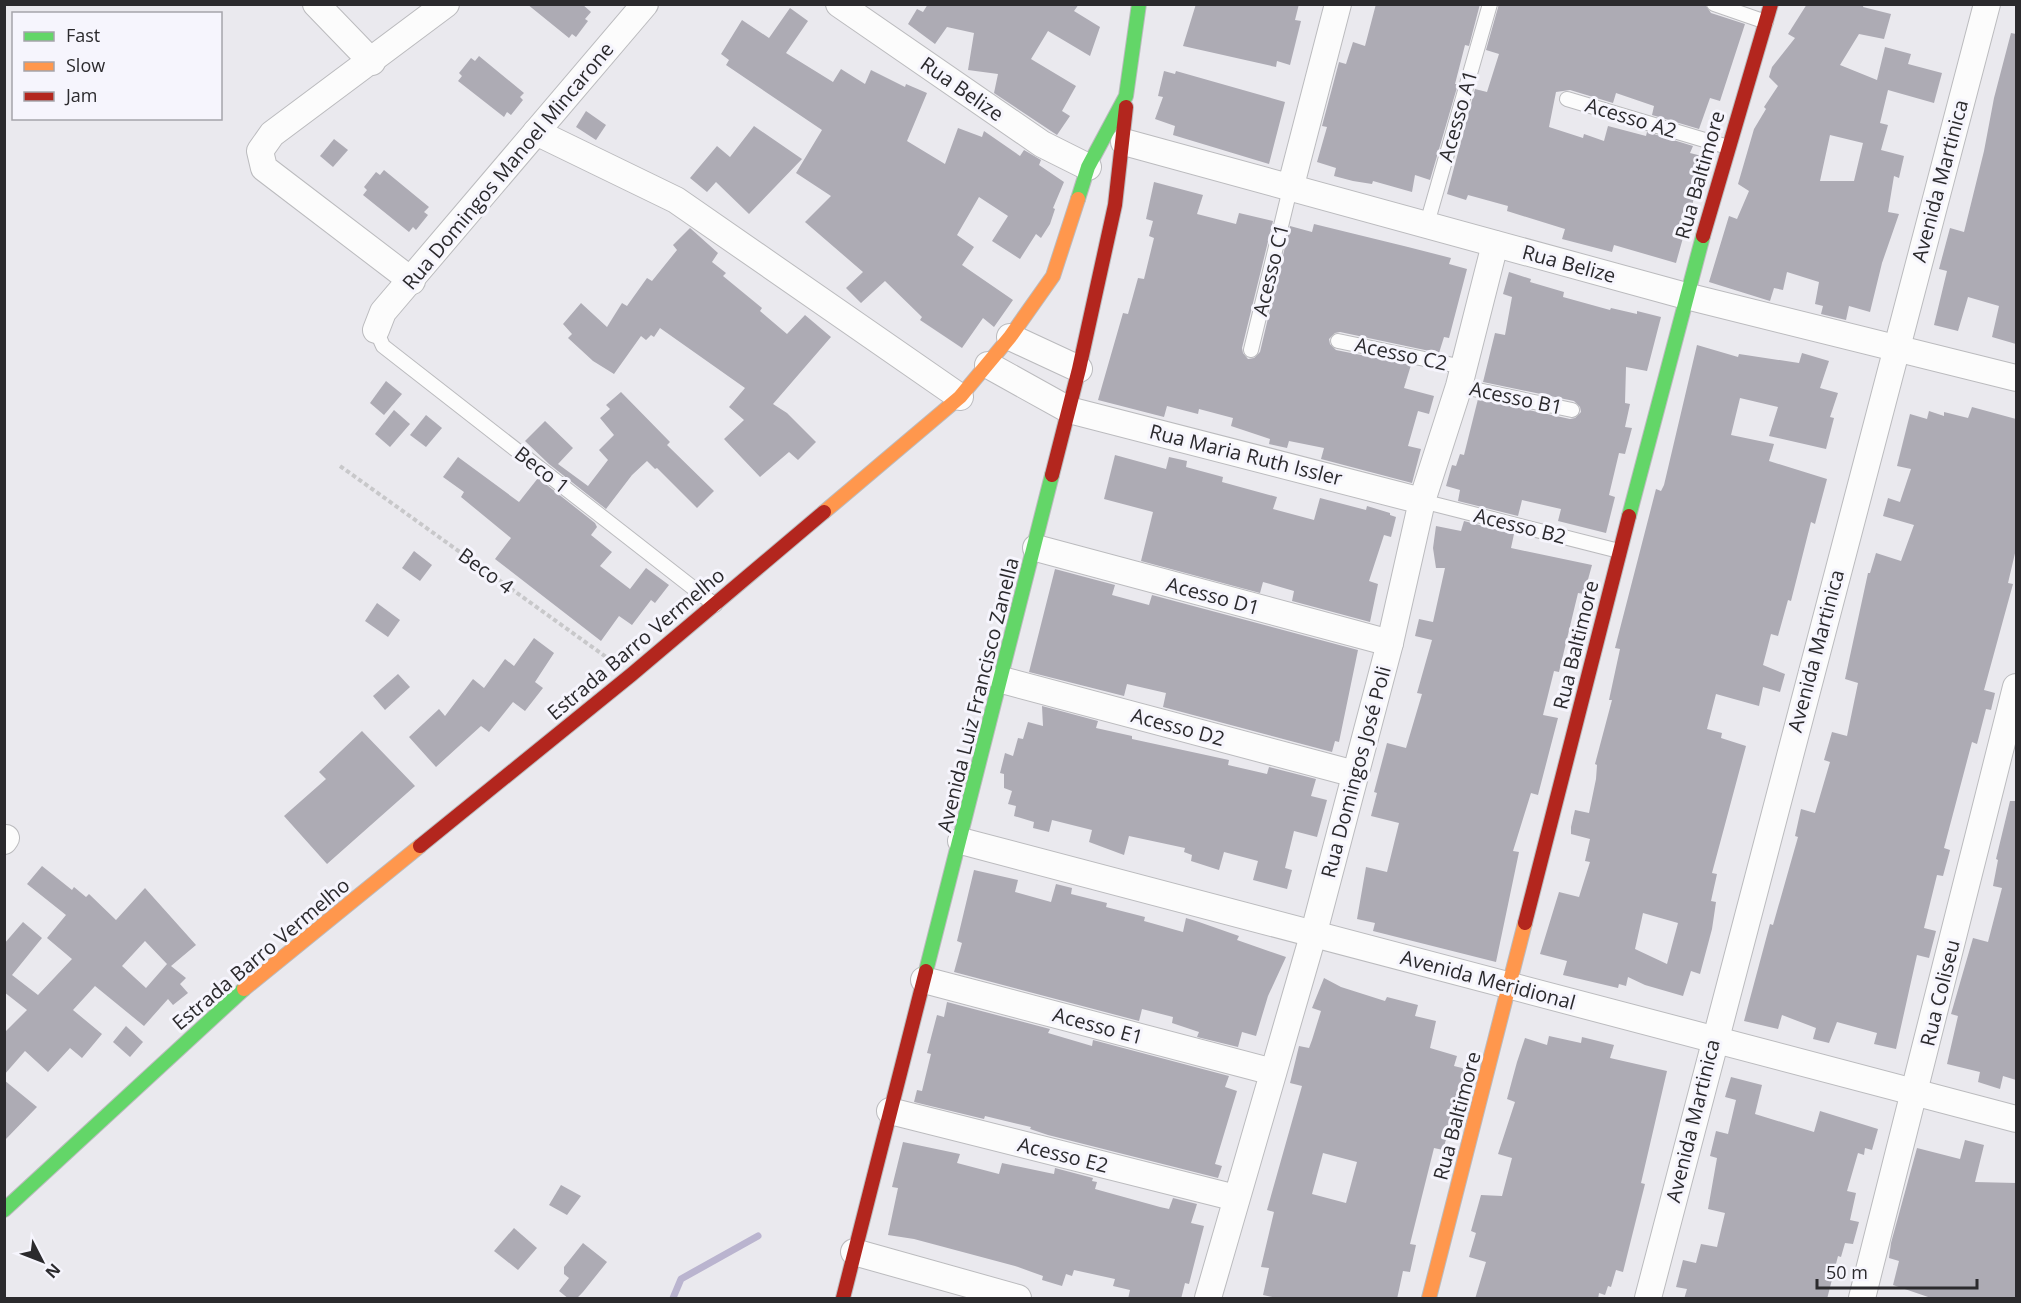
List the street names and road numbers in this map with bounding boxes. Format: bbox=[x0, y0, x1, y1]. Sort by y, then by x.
street label: Rua Domingos Manoel Mincarone bbox=[396, 36, 619, 295]
street label: Rua Belize bbox=[915, 50, 1009, 127]
street label: Acesso A1 bbox=[1432, 67, 1483, 165]
street label: Acesso A2 bbox=[1582, 91, 1680, 144]
street label: Avenida Martinica bbox=[1905, 97, 1974, 265]
street label: Rua Baltimore bbox=[1668, 108, 1731, 242]
street label: Acesso C1 bbox=[1246, 221, 1295, 319]
street label: Rua Belize bbox=[1519, 238, 1619, 289]
street label: Acesso C2 bbox=[1352, 331, 1450, 376]
street label: Acesso B1 bbox=[1467, 375, 1565, 420]
street label: Rua Maria Ruth Issler bbox=[1147, 417, 1345, 492]
street label: Beco 1 bbox=[509, 440, 575, 499]
street label: Acesso B2 bbox=[1471, 501, 1569, 550]
street label: Beco 4 bbox=[453, 541, 520, 600]
street label: Avenida Luiz Francisco Zanella bbox=[930, 555, 1025, 835]
street label: Estrada Barro Vermelho bbox=[541, 561, 730, 726]
street label: Avenida Martinica bbox=[1781, 567, 1850, 735]
street label: Acesso D1 bbox=[1163, 570, 1263, 621]
street label: Rua Baltimore bbox=[1546, 578, 1605, 712]
street label: Rua Domingos José Poli bbox=[1314, 663, 1397, 881]
street label: Acesso D2 bbox=[1128, 701, 1228, 752]
street label: Estrada Barro Vermelho bbox=[166, 871, 355, 1036]
street label: Rua Coliseu bbox=[1913, 937, 1966, 1049]
street label: Avenida Meridional bbox=[1398, 943, 1579, 1016]
street label: Acesso E1 bbox=[1050, 1001, 1146, 1051]
street label: Avenida Martinica bbox=[1659, 1037, 1726, 1205]
street label: Rua Baltimore bbox=[1426, 1049, 1487, 1183]
street label: Acesso E2 bbox=[1015, 1130, 1111, 1179]

